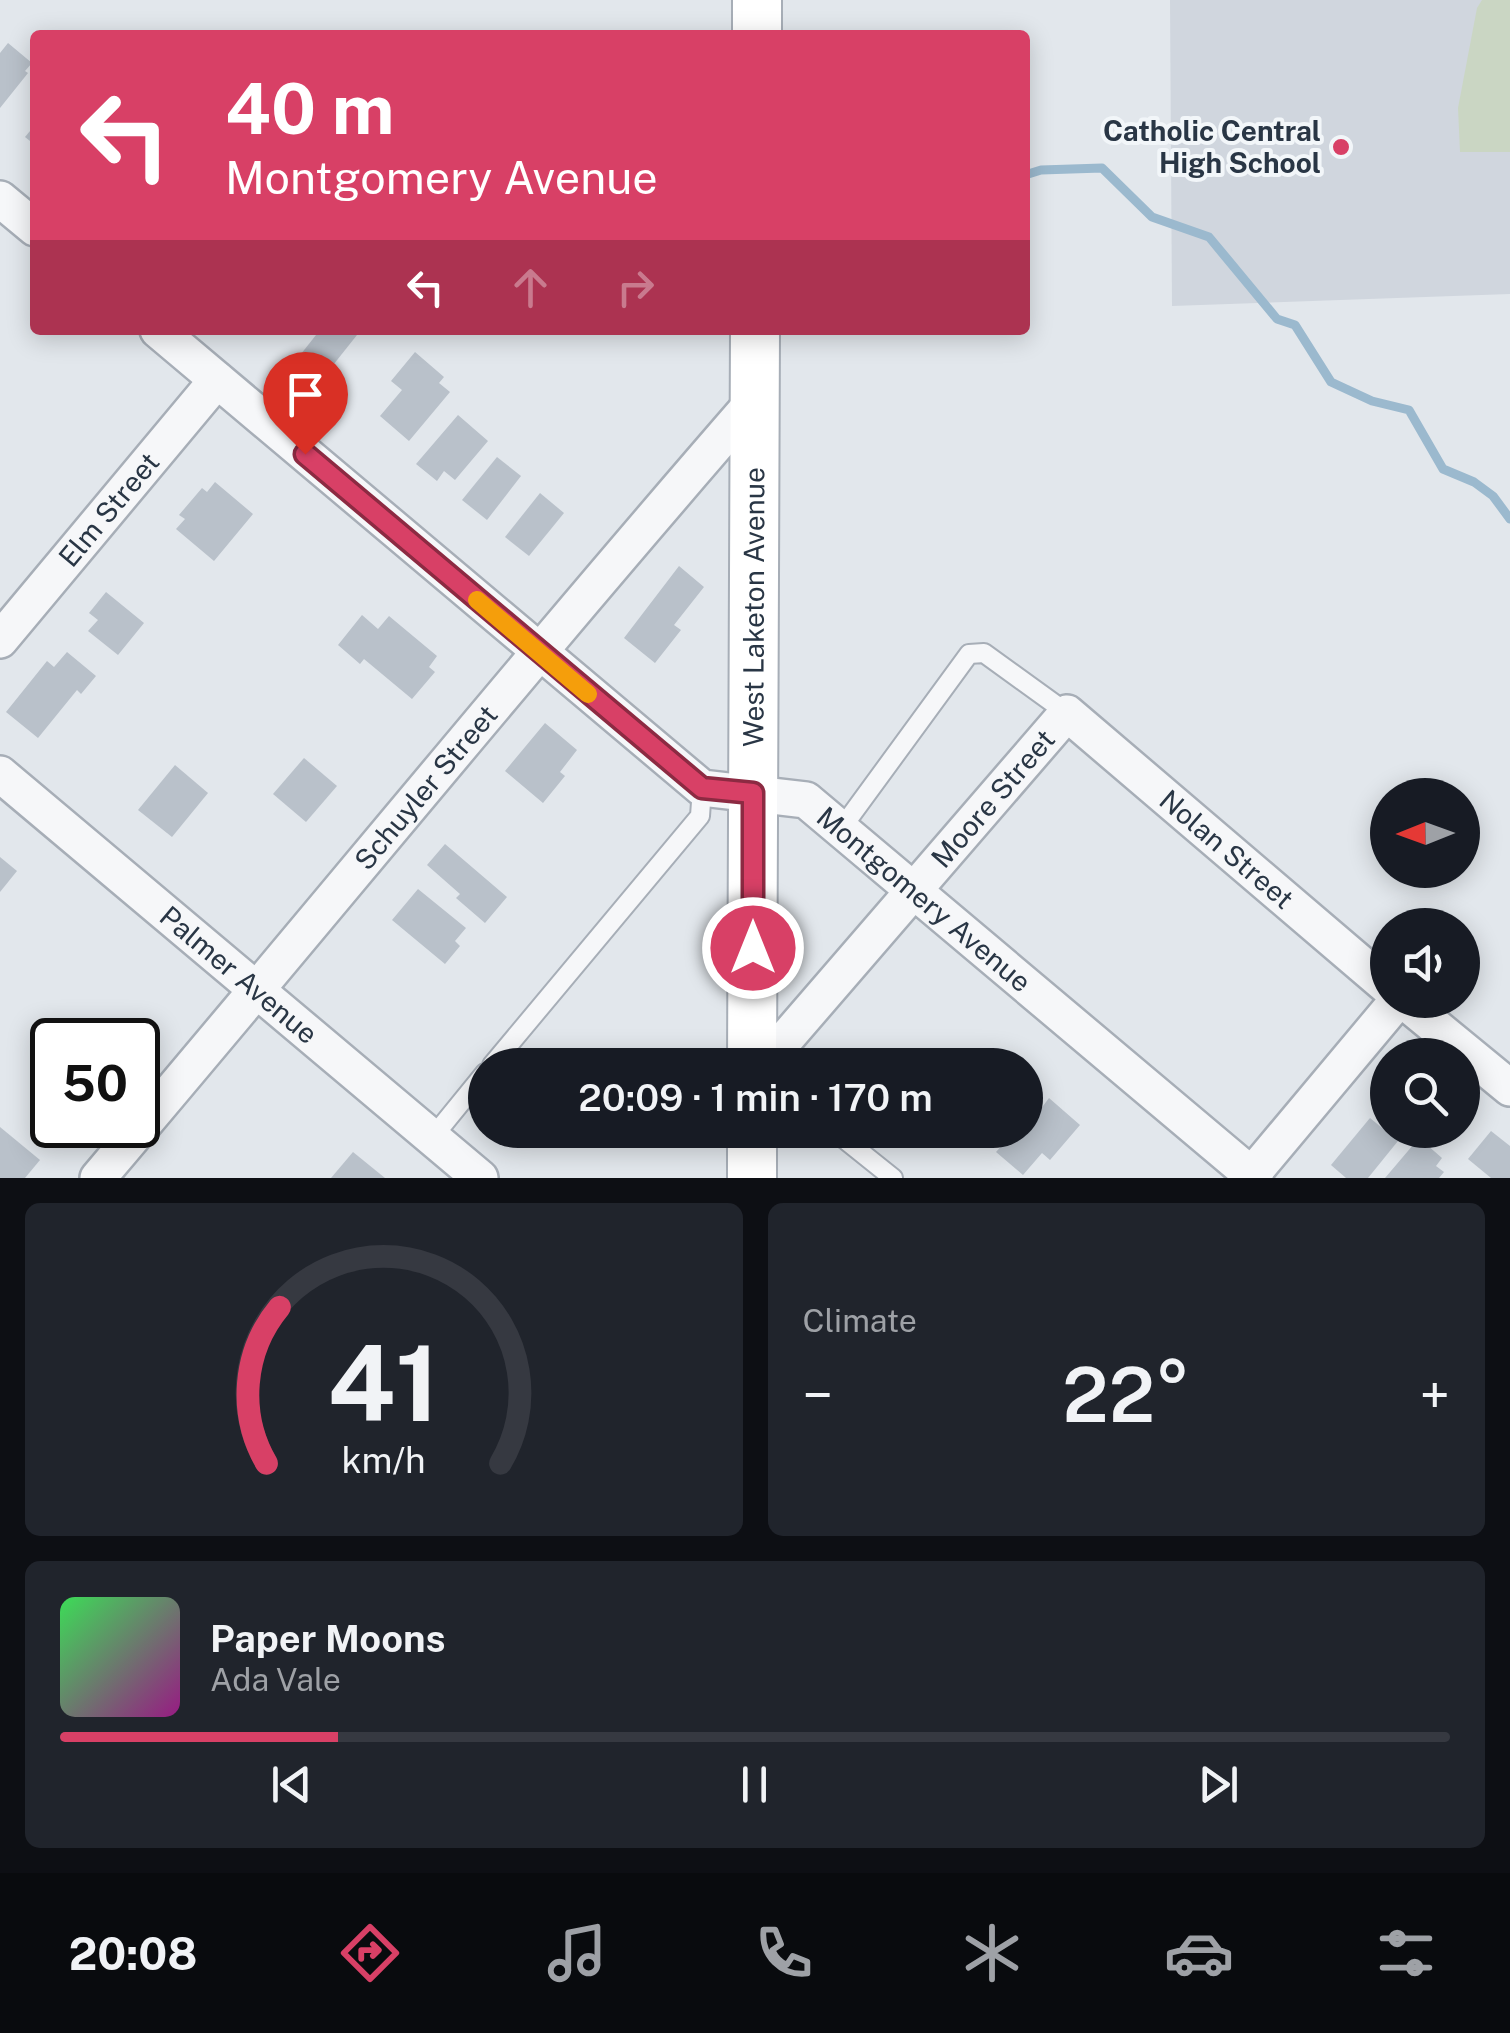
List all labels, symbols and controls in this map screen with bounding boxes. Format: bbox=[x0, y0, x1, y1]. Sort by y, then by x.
text: 40 m bbox=[225, 67, 395, 150]
icon: left bbox=[60, 70, 190, 200]
place label: Catholic Central High School bbox=[1103, 114, 1321, 179]
marker: Catholic Central High School bbox=[1330, 136, 1352, 158]
text: Montgomery Avenue bbox=[225, 151, 658, 204]
icon: left bbox=[398, 260, 453, 315]
icon: ahead bbox=[503, 260, 558, 315]
icon: right bbox=[608, 260, 663, 315]
pin bbox=[263, 352, 348, 455]
icon: arrive bbox=[278, 367, 333, 422]
street label: Elm Street bbox=[52, 446, 166, 573]
street label: West Laketon Avenue bbox=[736, 467, 770, 747]
street label: Schuyler Street bbox=[347, 698, 504, 876]
street label: Moore Street bbox=[924, 723, 1061, 874]
north arrow bbox=[1370, 778, 1480, 888]
map controls bbox=[1370, 778, 1480, 1148]
street label: Nolan Street bbox=[1153, 783, 1301, 915]
street label: Montgomery Avenue bbox=[811, 800, 1038, 998]
position arrow bbox=[701, 896, 805, 1000]
street label: Palmer Avenue bbox=[154, 899, 324, 1050]
button: sound bbox=[1370, 908, 1480, 1018]
speed limit sign: 50 bbox=[30, 1018, 160, 1148]
button: search bbox=[1370, 1038, 1480, 1148]
text: 20:09 · 1 min · 170 m bbox=[578, 1075, 933, 1120]
text: Climate bbox=[803, 1302, 917, 1339]
text: 41 bbox=[327, 1322, 440, 1444]
text: 22° bbox=[1062, 1351, 1190, 1439]
text: − bbox=[803, 1363, 833, 1427]
text: + bbox=[1420, 1363, 1450, 1427]
text: km/h bbox=[342, 1439, 426, 1481]
text: Paper Moons bbox=[210, 1616, 445, 1661]
text: Ada Vale bbox=[210, 1661, 341, 1698]
icon: previous bbox=[264, 1757, 319, 1812]
icon: pause bbox=[727, 1757, 782, 1812]
icon: next bbox=[1191, 1757, 1246, 1812]
icon: directions bbox=[335, 1918, 405, 1988]
icon: music bbox=[542, 1918, 612, 1988]
icon: phone bbox=[749, 1918, 819, 1988]
icon: climate bbox=[957, 1918, 1027, 1988]
icon: car bbox=[1164, 1918, 1234, 1988]
icon: filters bbox=[1371, 1918, 1441, 1988]
text: 20:08 bbox=[69, 1927, 197, 1980]

